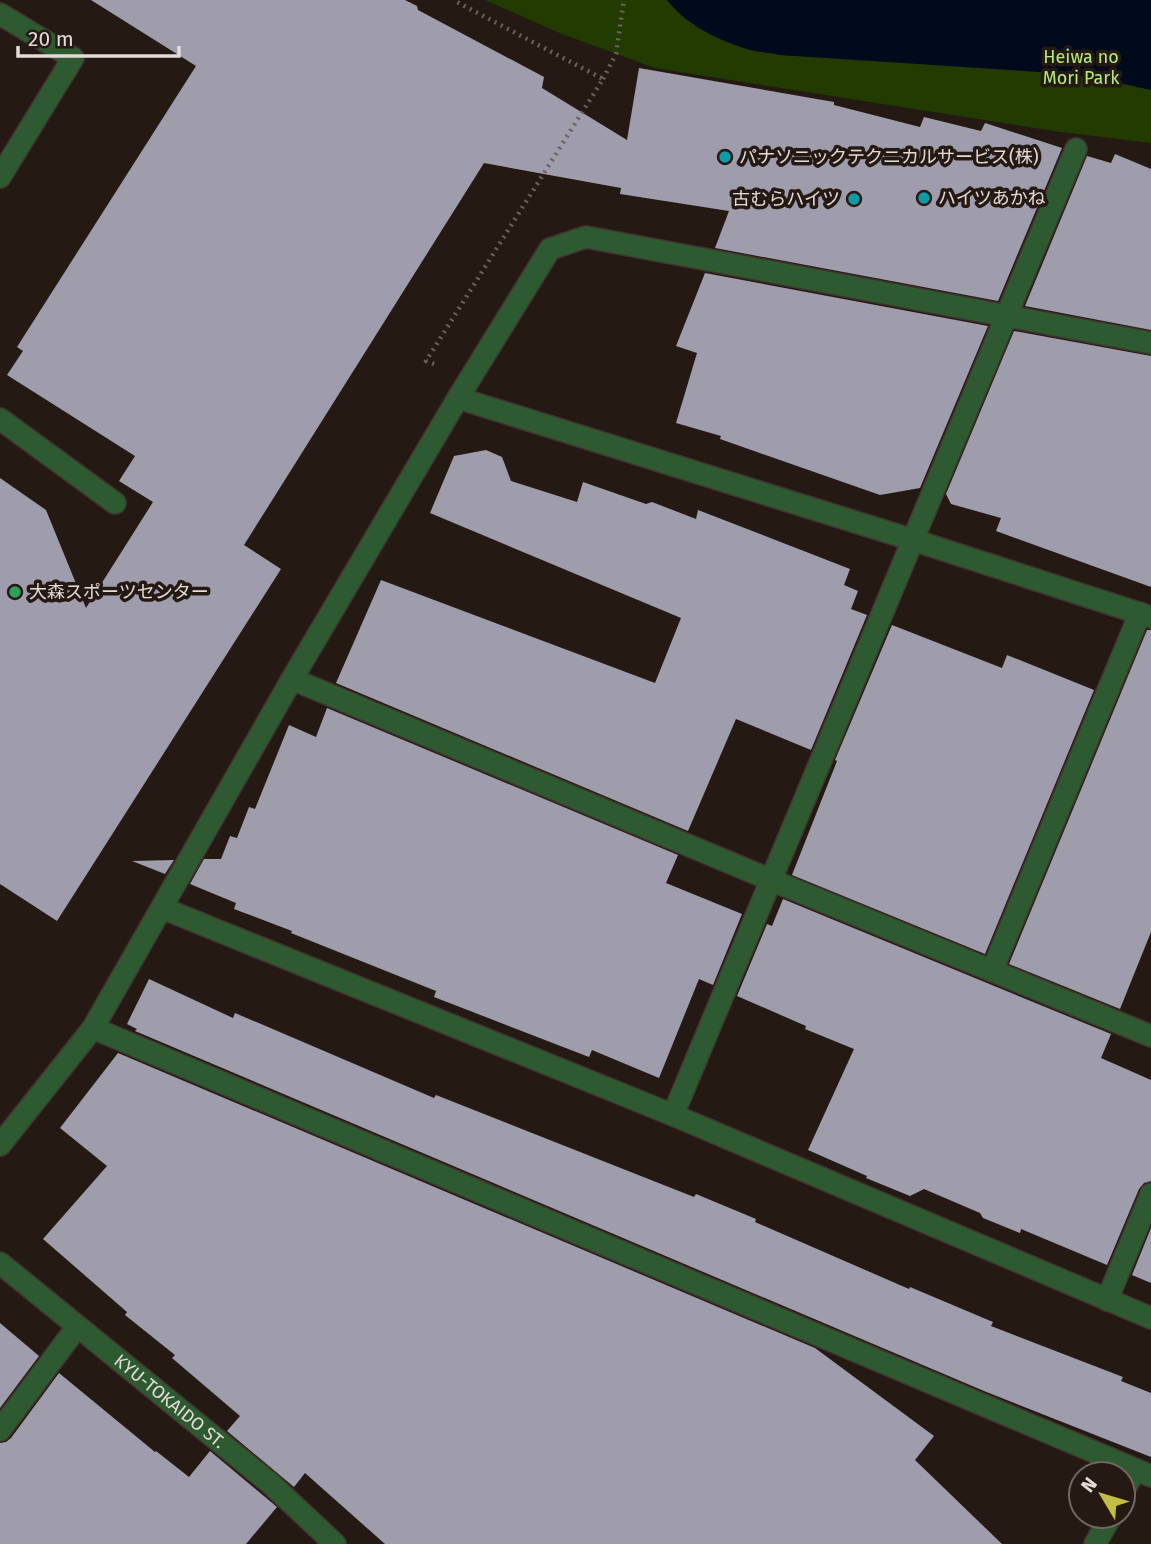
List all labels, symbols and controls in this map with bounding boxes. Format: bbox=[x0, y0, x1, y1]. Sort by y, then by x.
scale bar bbox=[18, 14, 178, 58]
text: 20 m bbox=[28, 26, 74, 52]
park label: Heiwa no Mori Park bbox=[1043, 46, 1120, 89]
place label: パナソニックテクニカルサービス(株) bbox=[739, 146, 1039, 168]
marker: パナソニックテクニカルサービス(株) bbox=[717, 149, 733, 165]
place label: ハイツあかね bbox=[938, 187, 1046, 209]
place label: 古むらハイツ bbox=[732, 188, 840, 210]
marker: ハイツあかね bbox=[916, 190, 932, 206]
marker: 古むらハイツ bbox=[846, 191, 862, 207]
place label: 大森スポーツセンター bbox=[29, 581, 209, 603]
marker: 大森スポーツセンター bbox=[7, 584, 23, 600]
street label: KYU-TOKAIDO ST. bbox=[110, 1350, 230, 1453]
north arrow bbox=[1067, 1460, 1137, 1530]
text: N bbox=[1076, 1473, 1102, 1497]

